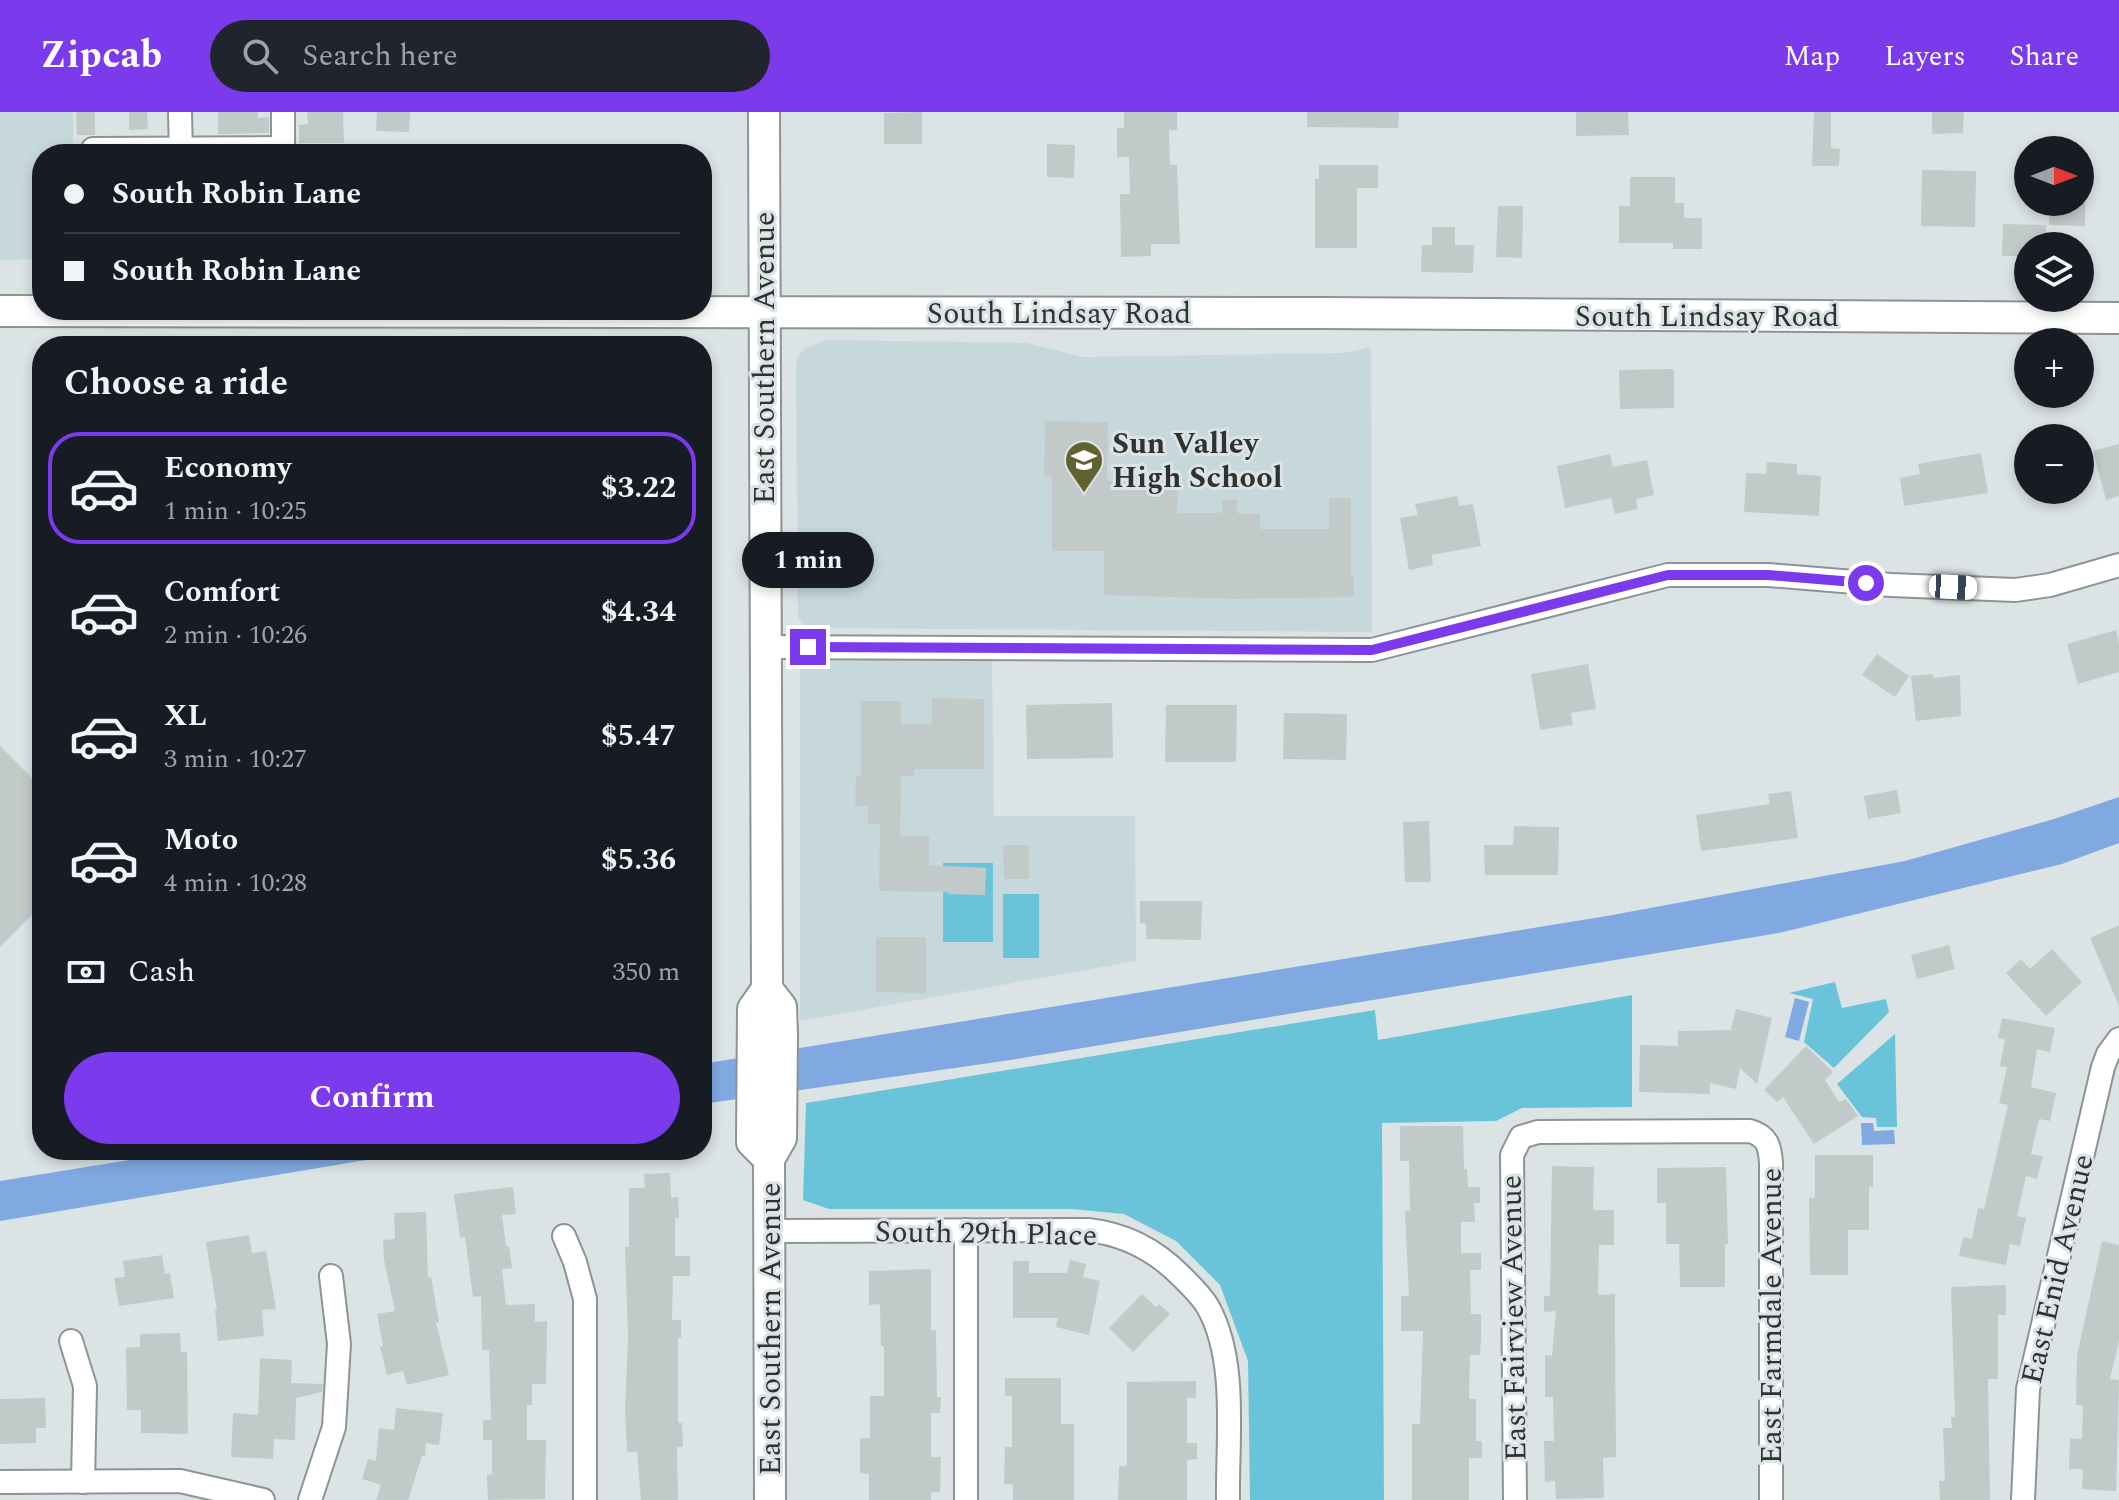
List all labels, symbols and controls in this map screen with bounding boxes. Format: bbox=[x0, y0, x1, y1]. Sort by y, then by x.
search box bbox=[210, 20, 770, 92]
text: Zipcab bbox=[40, 27, 162, 85]
text: Search here bbox=[302, 33, 458, 79]
icon: search bbox=[238, 34, 282, 78]
text: Map bbox=[1784, 35, 1840, 78]
text: Layers bbox=[1884, 35, 1966, 78]
text: Share bbox=[2010, 35, 2079, 78]
north arrow bbox=[2014, 136, 2094, 216]
map controls bbox=[2014, 136, 2094, 504]
text: South Robin Lane bbox=[112, 171, 361, 217]
street label: East Southern Avenue bbox=[742, 211, 788, 505]
button: layers bbox=[2014, 232, 2094, 312]
text: South Robin Lane bbox=[112, 248, 361, 294]
street label: South Lindsay Road bbox=[927, 291, 1191, 337]
street label: South Lindsay Road bbox=[1575, 294, 1839, 340]
button: + bbox=[2014, 328, 2094, 408]
text: Choose a ride bbox=[64, 356, 288, 411]
place label: Sun Valley High School bbox=[1112, 421, 1283, 501]
button: − bbox=[2014, 424, 2094, 504]
school or university icon: Sun Valley High School bbox=[1063, 439, 1105, 494]
text: Economy bbox=[164, 445, 291, 491]
icon: car bbox=[68, 452, 140, 524]
text: $3.22 bbox=[601, 465, 676, 511]
text: 1 min · 10:25 bbox=[164, 491, 307, 531]
callout: 1 min bbox=[742, 531, 874, 587]
text: 1 min bbox=[773, 540, 843, 580]
route start bbox=[1848, 565, 1884, 601]
text: Comfort bbox=[164, 569, 280, 615]
car bbox=[1928, 574, 1978, 600]
icon: car bbox=[68, 576, 140, 648]
text: $4.34 bbox=[601, 589, 676, 635]
text: 2 min · 10:26 bbox=[164, 615, 307, 655]
route end bbox=[790, 629, 826, 665]
text: XL bbox=[164, 693, 207, 739]
icon: car bbox=[68, 700, 140, 772]
text: $5.47 bbox=[601, 713, 676, 759]
text: 3 min · 10:27 bbox=[164, 739, 307, 779]
text: Moto bbox=[164, 817, 238, 863]
icon: car bbox=[68, 824, 140, 896]
text: $5.36 bbox=[601, 837, 676, 883]
text: 4 min · 10:28 bbox=[164, 863, 307, 903]
text: Cash bbox=[128, 949, 195, 995]
icon: cash bbox=[64, 950, 108, 994]
text: 350 m bbox=[612, 952, 680, 992]
button: Confirm bbox=[64, 1052, 680, 1144]
street label: East Enid Avenue bbox=[2009, 1150, 2107, 1389]
street label: East Farmdale Avenue bbox=[1749, 1168, 1795, 1464]
street label: East Fairview Avenue bbox=[1489, 1174, 1539, 1461]
street label: East Southern Avenue bbox=[748, 1182, 794, 1476]
street label: South 29th Place bbox=[874, 1209, 1097, 1259]

